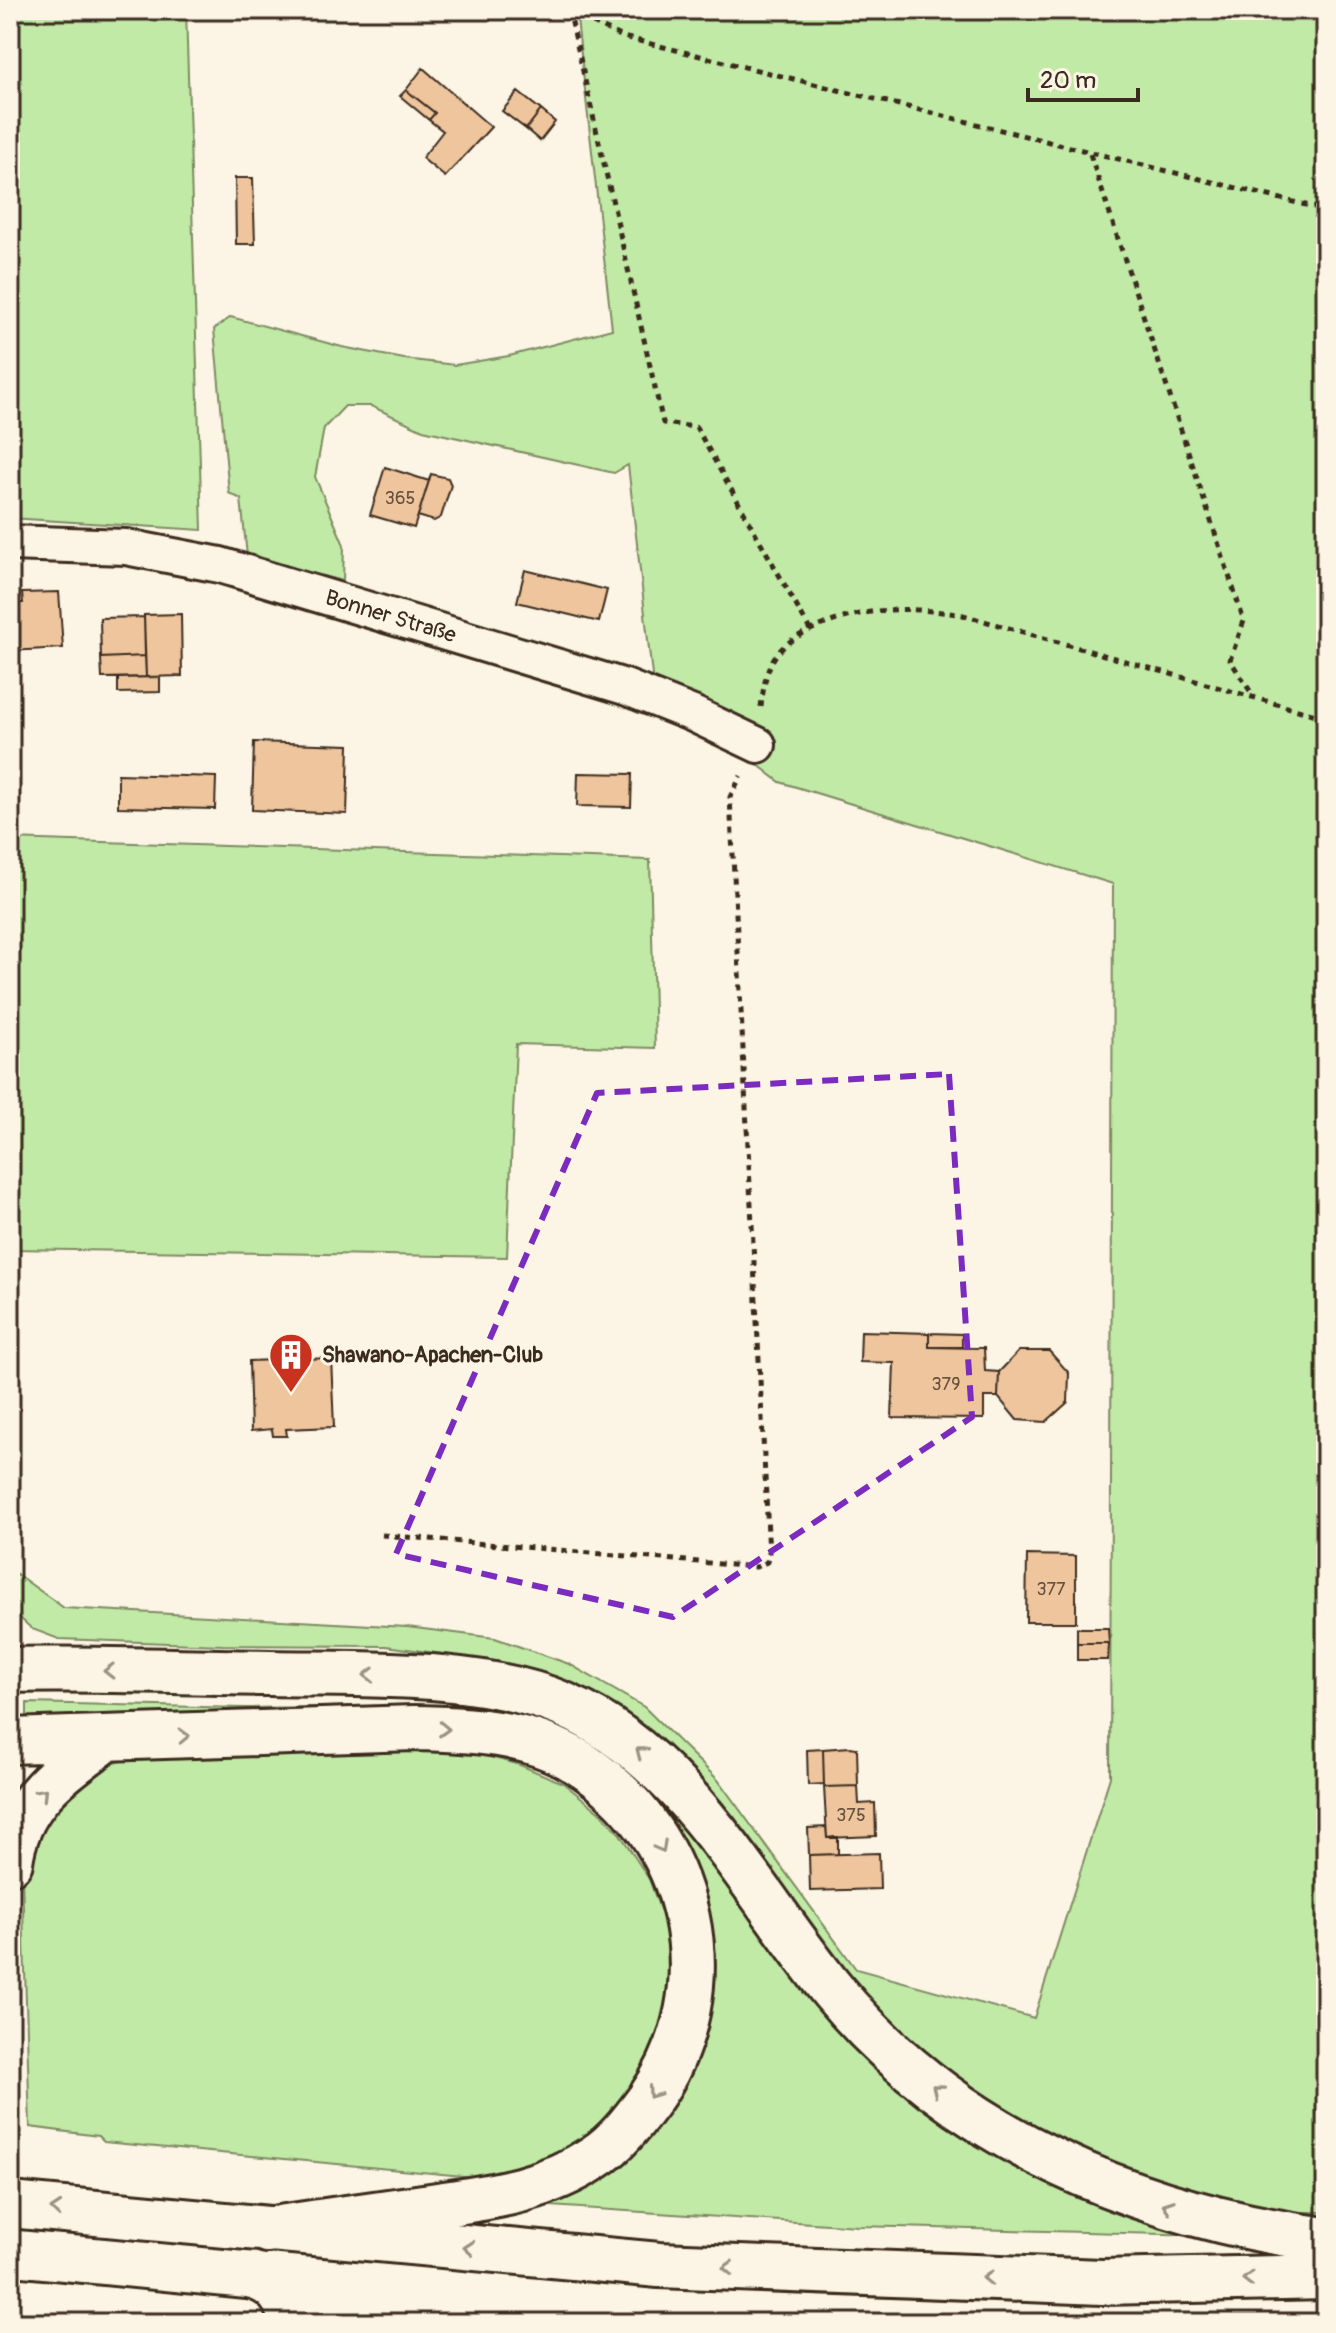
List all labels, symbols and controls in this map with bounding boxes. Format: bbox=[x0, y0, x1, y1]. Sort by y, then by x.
scale bar bbox=[1028, 52, 1138, 102]
text: 20 m bbox=[1040, 66, 1096, 95]
house number: 365 bbox=[385, 487, 415, 510]
street label: Bonner Straße bbox=[322, 584, 460, 649]
building icon: Shawano-Apachen-Club bbox=[267, 1331, 315, 1394]
place label: Shawano-Apachen-Club bbox=[322, 1341, 543, 1369]
house number: 379 bbox=[932, 1373, 960, 1396]
house number: 377 bbox=[1036, 1578, 1066, 1601]
one-way arrow bbox=[102, 1662, 115, 1679]
one-way arrow bbox=[362, 1666, 375, 1684]
one-way arrow bbox=[438, 1720, 451, 1737]
one-way arrow bbox=[178, 1728, 191, 1745]
one-way arrow bbox=[635, 1748, 649, 1762]
one-way arrow bbox=[33, 1788, 47, 1802]
house number: 375 bbox=[836, 1804, 866, 1827]
one-way arrow bbox=[651, 1838, 667, 1853]
one-way arrow bbox=[932, 2084, 946, 2099]
one-way arrow bbox=[648, 2085, 663, 2099]
one-way arrow bbox=[1162, 2200, 1176, 2216]
one-way arrow bbox=[50, 2201, 63, 2218]
one-way arrow bbox=[462, 2240, 475, 2257]
one-way arrow bbox=[721, 2260, 734, 2277]
one-way arrow bbox=[981, 2269, 994, 2286]
one-way arrow bbox=[1241, 2270, 1254, 2287]

